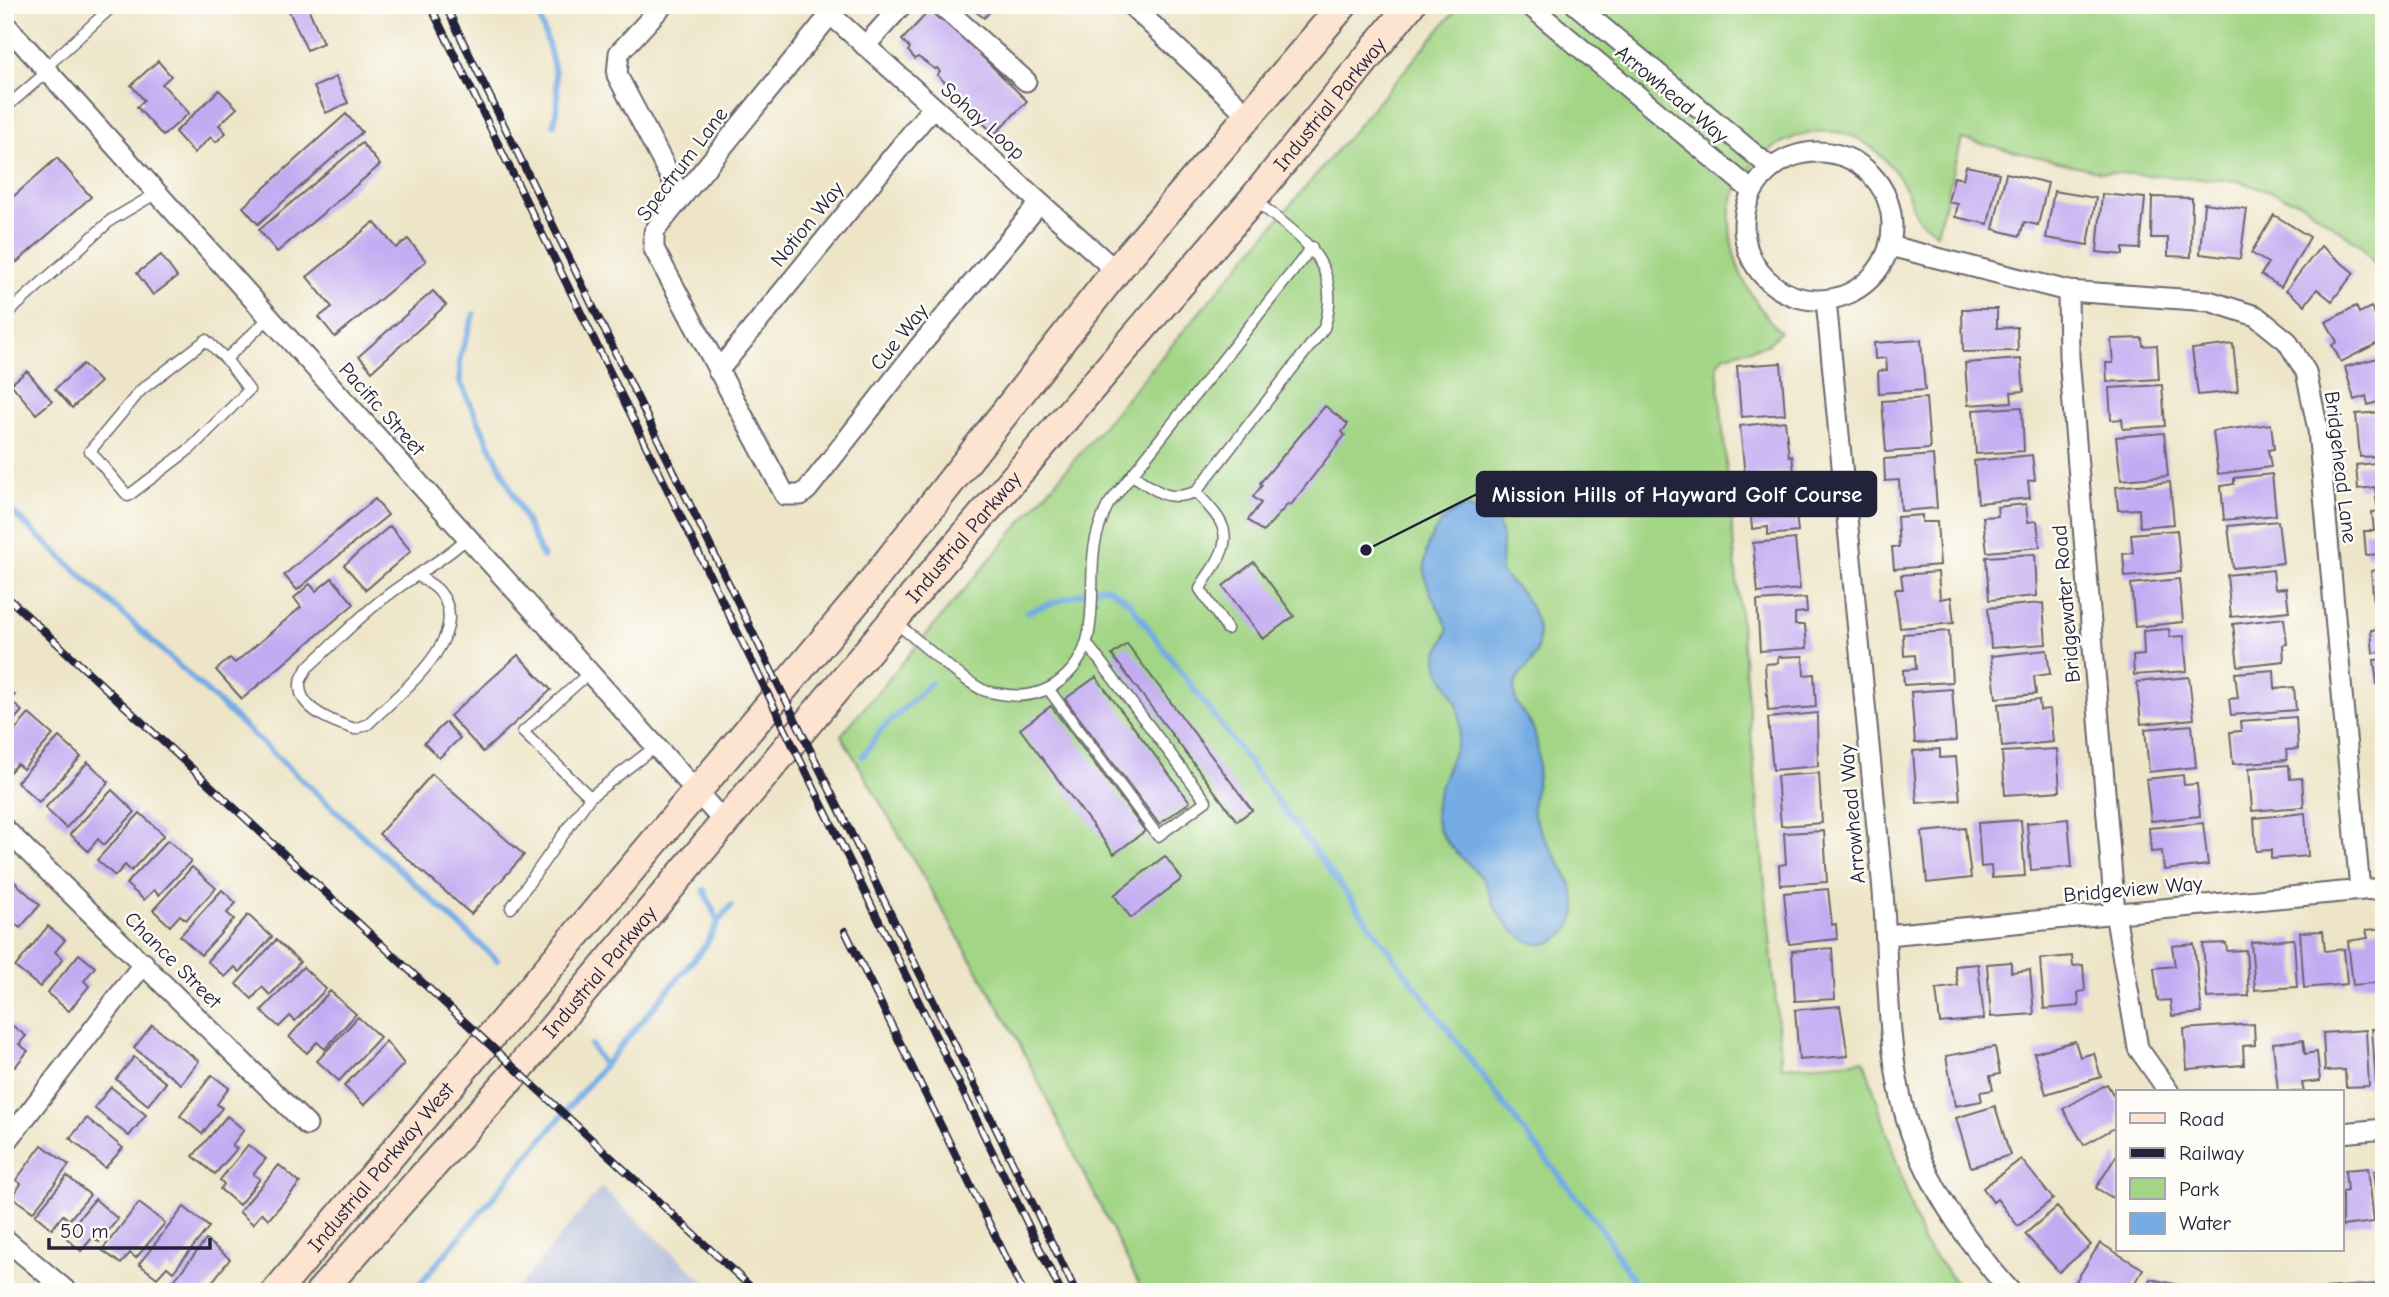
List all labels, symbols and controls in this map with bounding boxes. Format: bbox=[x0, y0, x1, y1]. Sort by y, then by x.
street label: Industrial Parkway bbox=[1268, 32, 1391, 176]
street label: Arrowhead Way bbox=[1611, 40, 1734, 149]
street label: Sohay Loop bbox=[936, 77, 1030, 165]
street label: Spectrum Lane bbox=[632, 102, 732, 226]
street label: Notion Way bbox=[766, 176, 849, 271]
street label: Cue Way bbox=[865, 299, 933, 375]
street label: Pacific Street bbox=[334, 358, 431, 461]
street label: Bridgehead Lane bbox=[2320, 390, 2362, 544]
street label: Industrial Parkway bbox=[901, 466, 1027, 608]
callout: Mission Hills of Hayward Golf Course bbox=[1477, 472, 1876, 516]
text: Mission Hills of Hayward Golf Course bbox=[1492, 481, 1862, 508]
street label: Bridgewater Road bbox=[2047, 524, 2085, 684]
street label: Arrowhead Way bbox=[1834, 743, 1870, 885]
street label: Bridgeview Way bbox=[2062, 871, 2204, 907]
street label: Industrial Parkway bbox=[538, 901, 662, 1043]
street label: Chance Street bbox=[120, 907, 227, 1014]
street label: Industrial Parkway West bbox=[303, 1077, 459, 1257]
legend bbox=[2116, 1090, 2344, 1252]
text: Road bbox=[2179, 1107, 2224, 1131]
text: Railway bbox=[2179, 1141, 2244, 1165]
text: Park bbox=[2179, 1177, 2219, 1201]
scale bar bbox=[49, 1206, 210, 1250]
text: Water bbox=[2179, 1211, 2232, 1235]
text: 50 m bbox=[60, 1219, 109, 1243]

